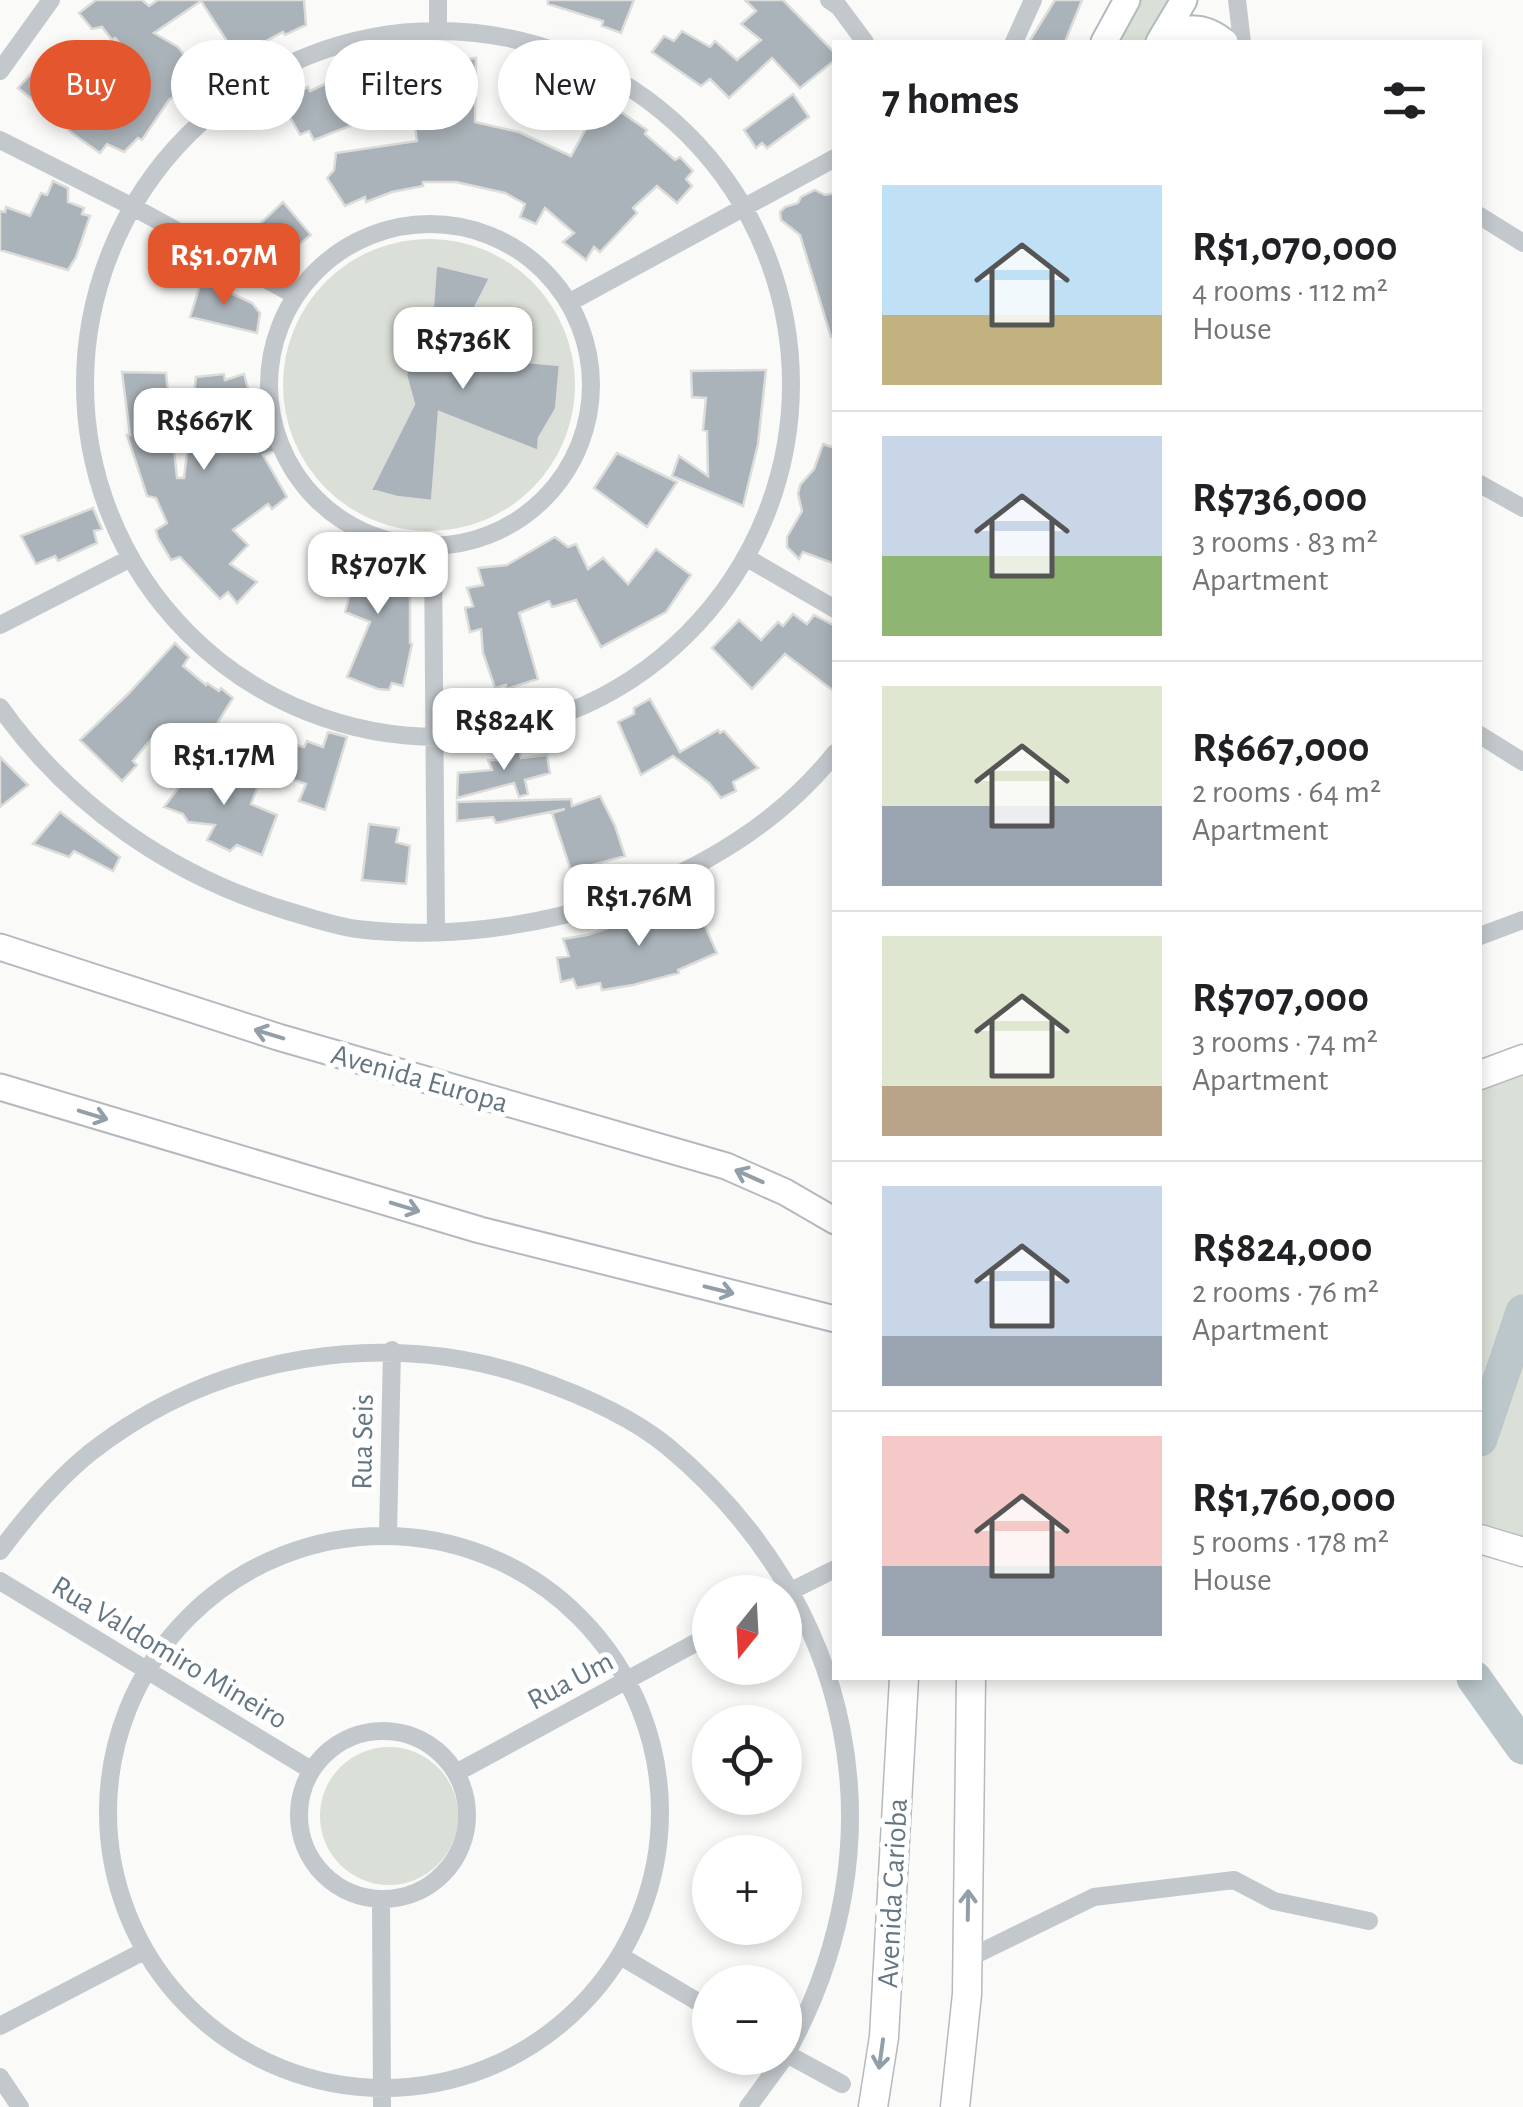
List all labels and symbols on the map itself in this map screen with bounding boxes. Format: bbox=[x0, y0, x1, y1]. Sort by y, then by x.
pin: R$1.07M bbox=[132, 223, 316, 308]
pin: R$736K bbox=[382, 307, 544, 392]
pin: R$667K bbox=[123, 388, 285, 473]
pin: R$707K bbox=[297, 532, 459, 617]
pin: R$824K bbox=[423, 688, 585, 773]
pin: R$1.17M bbox=[132, 723, 316, 808]
pin: R$1.76M bbox=[547, 864, 731, 949]
one-way arrow bbox=[254, 1024, 286, 1042]
street label: Avenida Europa bbox=[328, 1039, 511, 1119]
one-way arrow bbox=[77, 1107, 109, 1125]
one-way arrow bbox=[734, 1166, 765, 1184]
one-way arrow bbox=[389, 1199, 420, 1217]
one-way arrow bbox=[702, 1282, 734, 1300]
street label: Rua Seis bbox=[347, 1394, 379, 1490]
street label: Rua Valdomiro Mineiro bbox=[46, 1571, 293, 1735]
north arrow bbox=[692, 1575, 802, 1685]
street label: Rua Um bbox=[523, 1646, 618, 1716]
street label: Avenida Carioba bbox=[873, 1797, 913, 1989]
one-way arrow bbox=[958, 1890, 978, 1922]
one-way arrow bbox=[872, 2038, 890, 2070]

